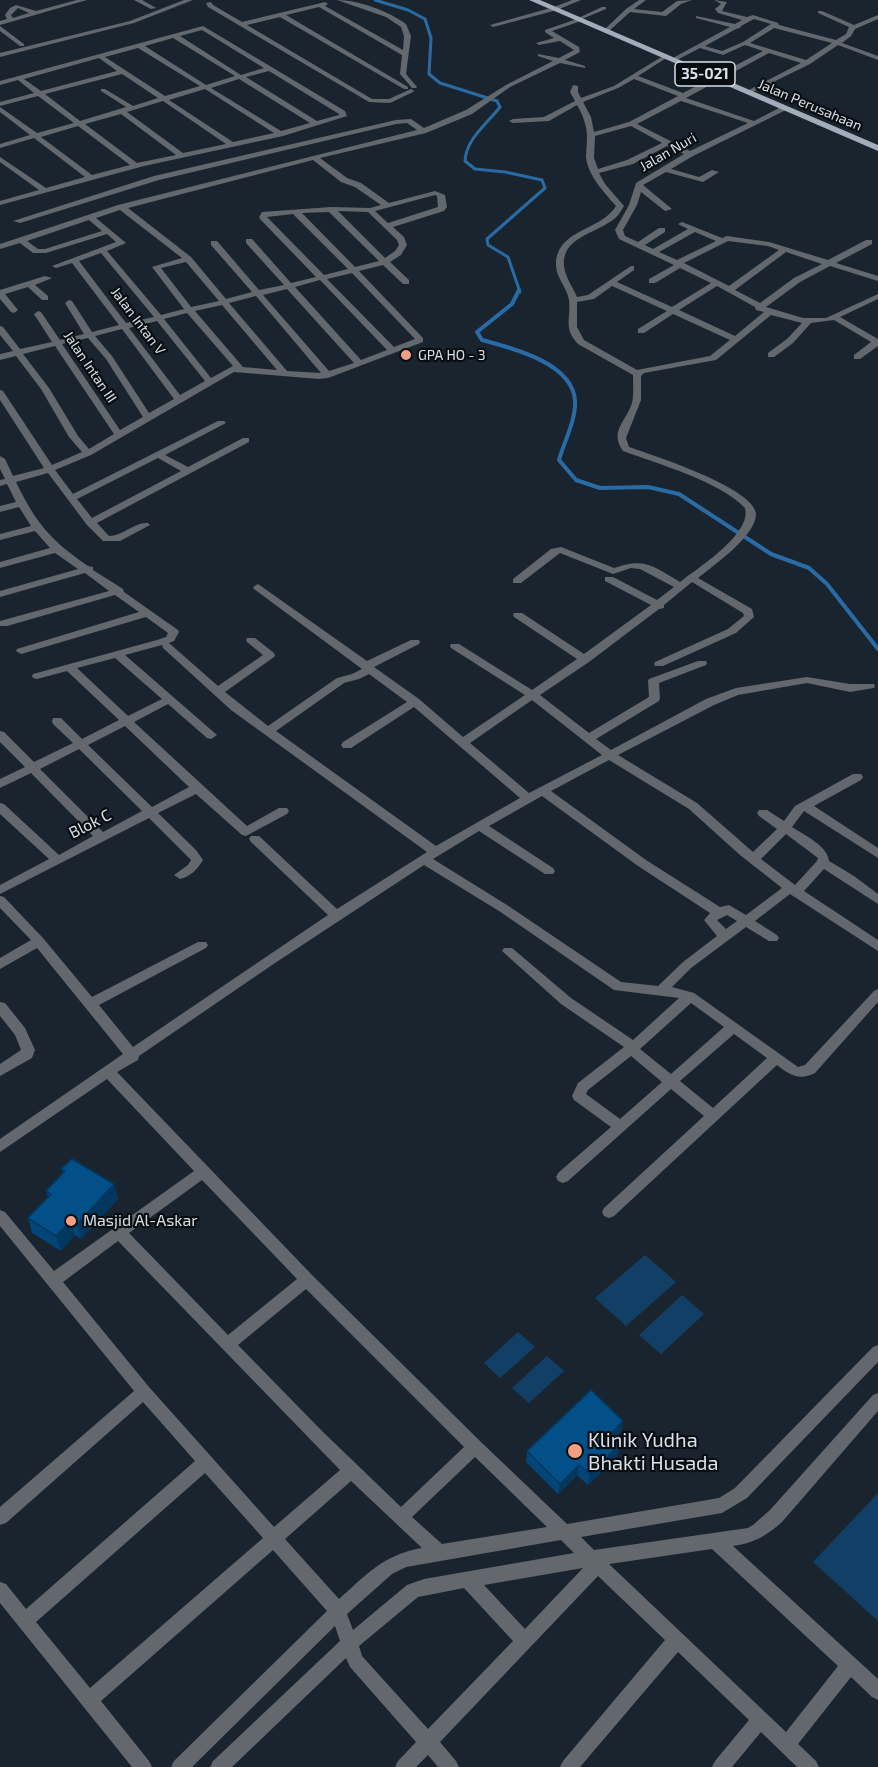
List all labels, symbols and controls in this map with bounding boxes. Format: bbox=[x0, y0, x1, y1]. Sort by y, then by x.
road number: 35-021 bbox=[675, 62, 735, 86]
street label: Jalan Perusahaan bbox=[756, 76, 864, 134]
street label: Jalan Nuri bbox=[637, 129, 699, 175]
street label: Jalan Intan V bbox=[107, 284, 169, 358]
street label: Jalan Intan III bbox=[60, 328, 120, 406]
place label: GPA HO - 3 bbox=[418, 347, 485, 363]
marker: GPA HO - 3 bbox=[399, 348, 413, 362]
street label: Blok C bbox=[66, 805, 114, 843]
place label: Masjid Al-Askar bbox=[83, 1211, 198, 1231]
marker: Masjid Al-Askar bbox=[64, 1214, 78, 1228]
place label: Klinik Yudha Bhakti Husada bbox=[588, 1428, 719, 1475]
marker: Klinik Yudha Bhakti Husada bbox=[566, 1442, 584, 1460]

